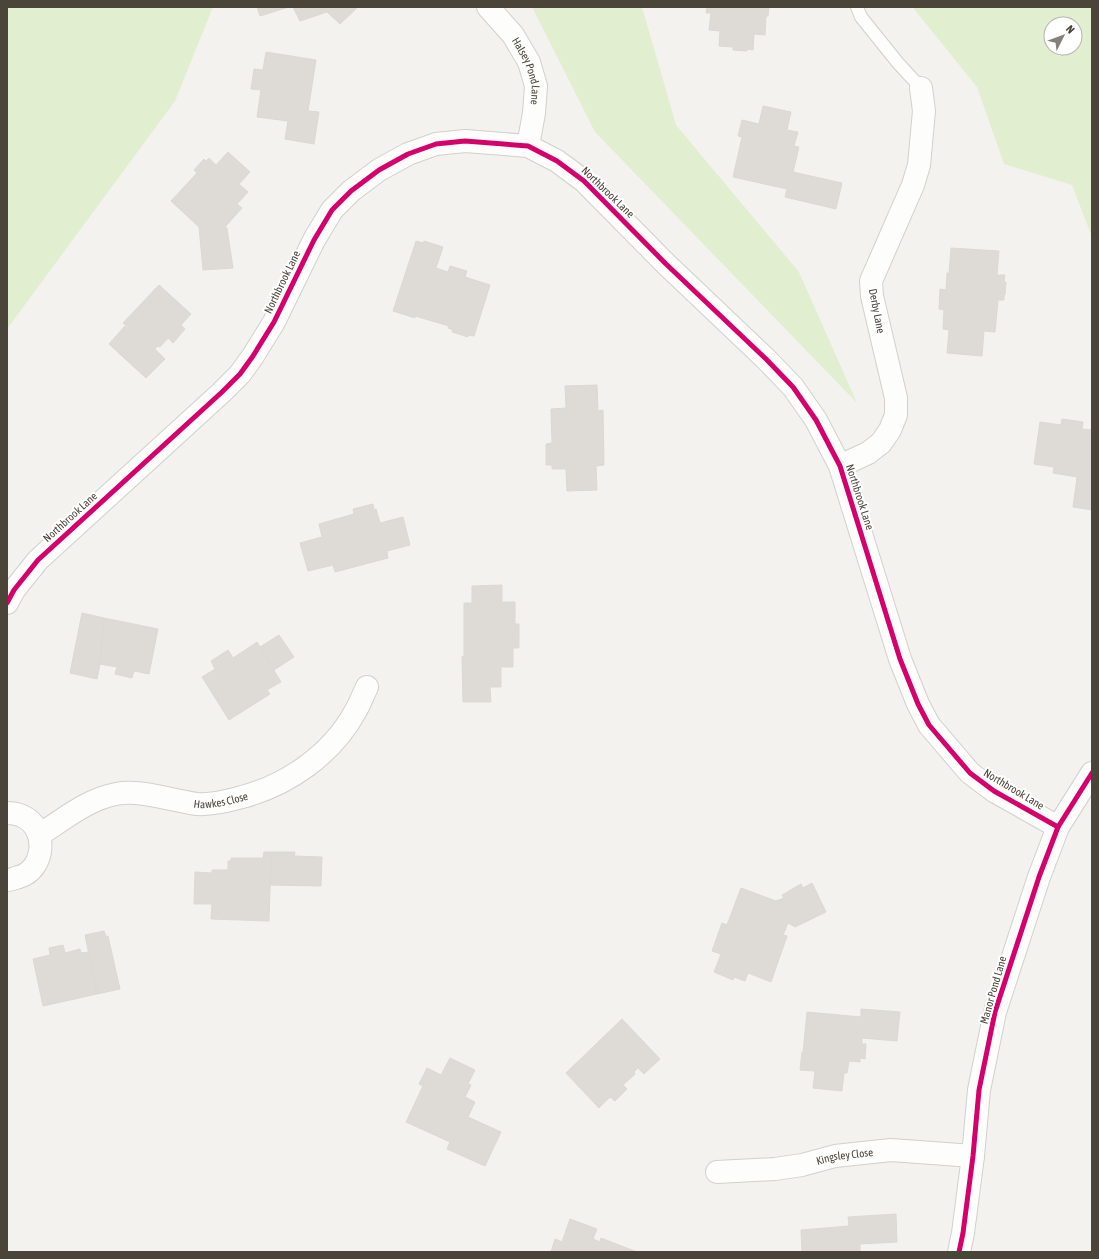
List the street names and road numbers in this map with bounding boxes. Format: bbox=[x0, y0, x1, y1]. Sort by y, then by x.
street label: Halsey Pond Lane bbox=[510, 35, 542, 105]
street label: Northbrook Lane bbox=[579, 164, 637, 220]
street label: Northbrook Lane bbox=[262, 249, 302, 315]
street label: Derby Lane bbox=[867, 288, 887, 334]
street label: Northbrook Lane bbox=[844, 463, 876, 531]
street label: Northbrook Lane bbox=[41, 490, 99, 544]
street label: Northbrook Lane bbox=[982, 766, 1046, 812]
street label: Hawkes Close bbox=[193, 790, 249, 810]
street label: Manor Pond Lane bbox=[978, 955, 1008, 1025]
street label: Kingsley Close bbox=[815, 1146, 874, 1167]

